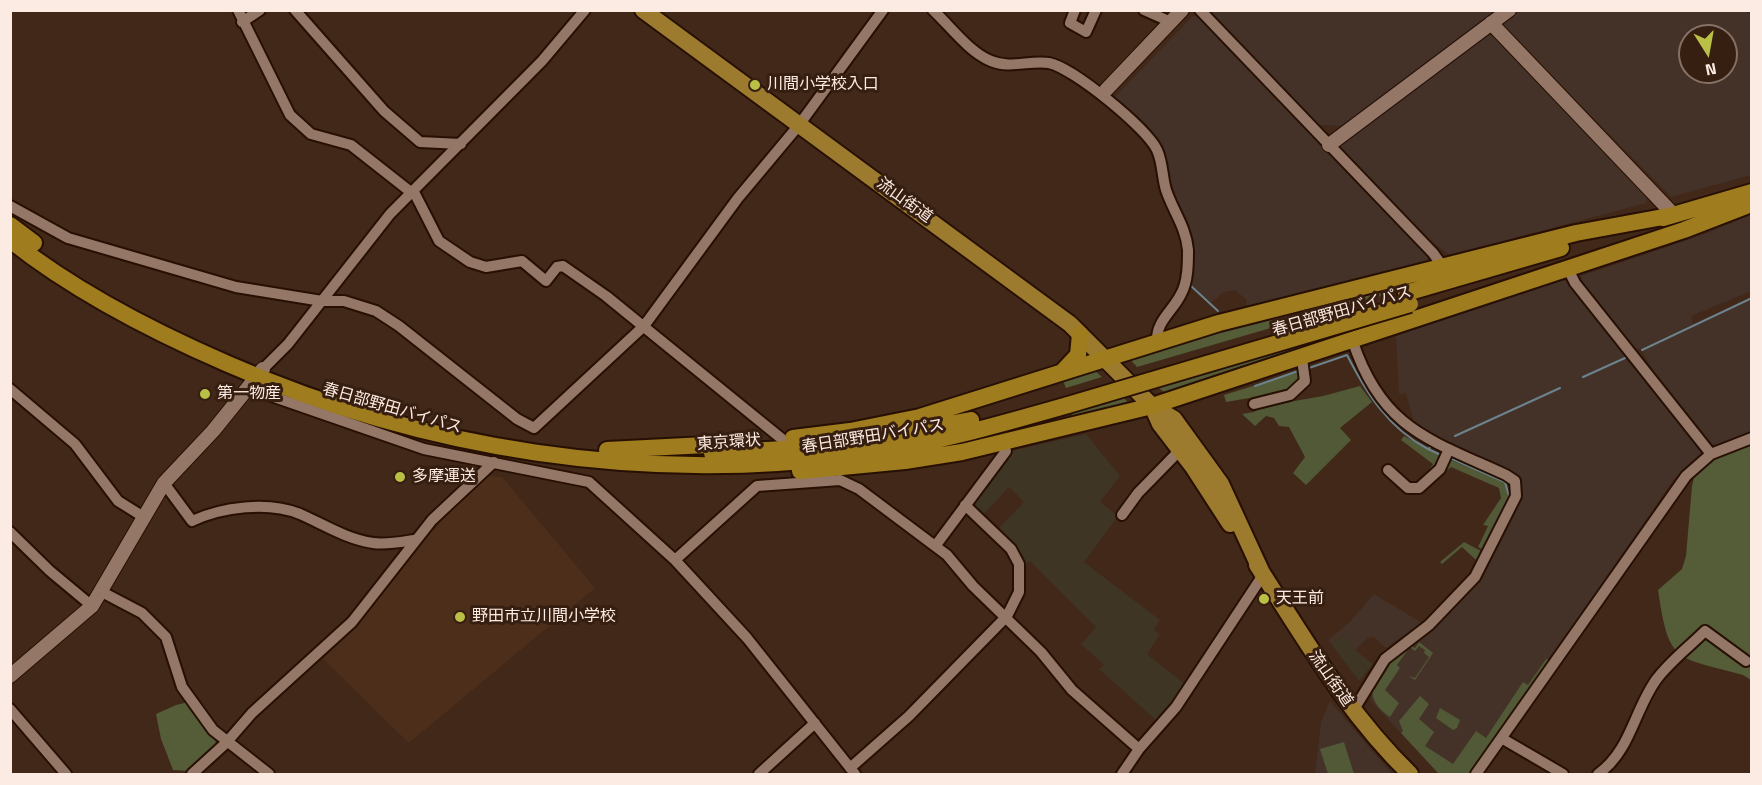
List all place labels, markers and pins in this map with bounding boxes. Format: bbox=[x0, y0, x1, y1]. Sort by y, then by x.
place label: 川間小学校入口 bbox=[767, 75, 879, 95]
marker: 川間小学校入口 bbox=[748, 78, 762, 92]
place label: 第一物産 bbox=[217, 384, 281, 404]
marker: 第一物産 bbox=[198, 387, 212, 401]
place label: 多摩運送 bbox=[412, 467, 476, 487]
marker: 多摩運送 bbox=[393, 470, 407, 484]
place label: 天王前 bbox=[1276, 589, 1324, 609]
marker: 天王前 bbox=[1257, 592, 1271, 606]
place label: 野田市立川間小学校 bbox=[472, 607, 616, 627]
marker: 野田市立川間小学校 bbox=[453, 610, 467, 624]

